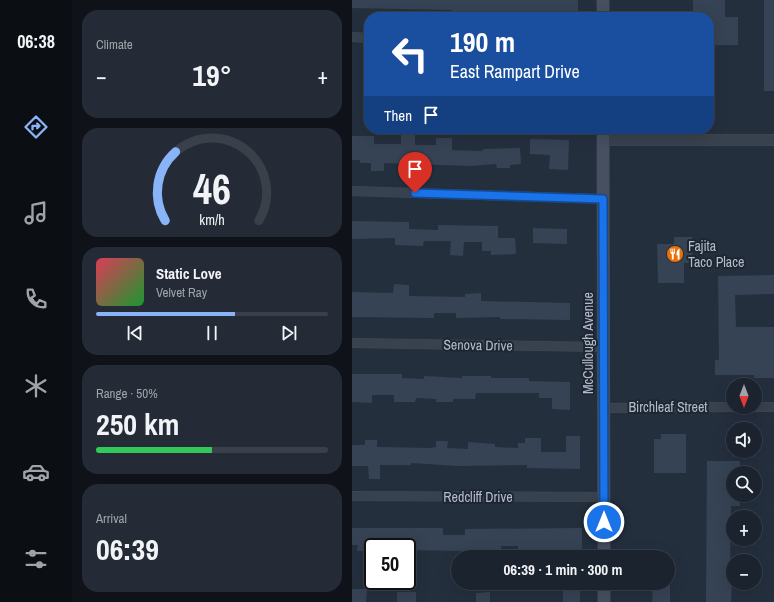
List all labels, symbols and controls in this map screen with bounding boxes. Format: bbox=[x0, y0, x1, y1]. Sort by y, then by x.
text: 190 m bbox=[450, 23, 515, 61]
icon: left bbox=[384, 28, 436, 80]
text: 06:38 bbox=[17, 29, 55, 54]
text: Climate bbox=[96, 36, 133, 53]
text: 19° bbox=[192, 55, 232, 95]
text: East Rampart Drive bbox=[450, 59, 580, 84]
text: − bbox=[96, 61, 107, 91]
text: + bbox=[317, 61, 328, 91]
icon: arrive bbox=[420, 104, 442, 126]
text: Then bbox=[384, 105, 412, 126]
icon: directions bbox=[22, 113, 50, 141]
pin bbox=[398, 152, 432, 193]
icon: arrive bbox=[404, 158, 426, 180]
text: 46 bbox=[193, 160, 231, 216]
icon: music bbox=[22, 199, 50, 227]
text: km/h bbox=[199, 209, 225, 228]
place label: Fajita Taco Place bbox=[688, 237, 744, 271]
restaurant icon: Fajita Taco Place bbox=[665, 244, 685, 264]
text: Static Love bbox=[156, 263, 222, 284]
text: Velvet Ray bbox=[156, 284, 207, 301]
icon: phone bbox=[22, 285, 50, 313]
street label: McCullough Avenue bbox=[579, 292, 597, 394]
icon: previous bbox=[124, 322, 146, 344]
icon: pause bbox=[201, 322, 223, 344]
icon: next bbox=[278, 322, 300, 344]
street label: Senova Drive bbox=[443, 335, 513, 355]
icon: climate bbox=[22, 372, 50, 400]
north arrow bbox=[726, 378, 762, 414]
map controls bbox=[726, 378, 762, 590]
text: Range · 50% bbox=[96, 385, 158, 402]
street label: Birchleaf Street bbox=[628, 398, 708, 416]
text: 250 km bbox=[96, 404, 179, 444]
button: sound bbox=[726, 422, 762, 458]
icon: car bbox=[22, 458, 50, 486]
button: search bbox=[726, 466, 762, 502]
street label: Redcliff Drive bbox=[443, 488, 513, 506]
position arrow bbox=[583, 501, 625, 543]
text: Arrival bbox=[96, 510, 127, 527]
button: + bbox=[726, 510, 762, 546]
text: 06:39 bbox=[96, 529, 159, 569]
speed limit sign: 50 bbox=[364, 538, 416, 590]
icon: filters bbox=[22, 545, 50, 573]
button: − bbox=[726, 554, 762, 590]
text: 06:39 · 1 min · 300 m bbox=[504, 559, 622, 580]

